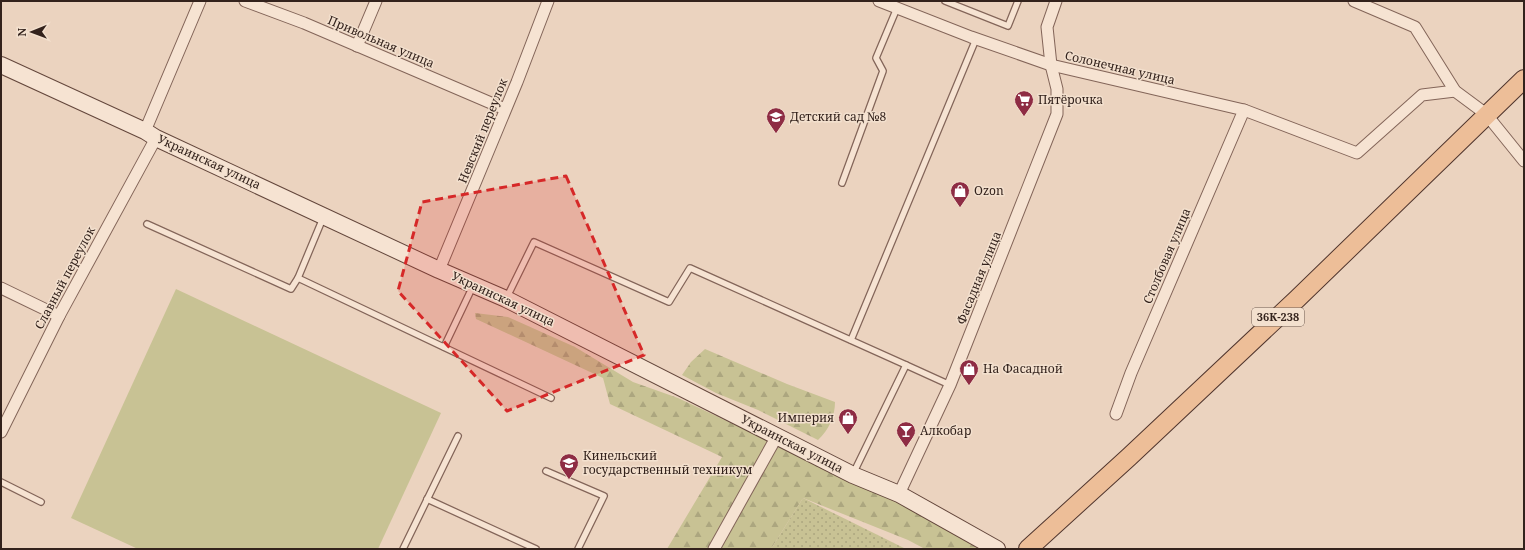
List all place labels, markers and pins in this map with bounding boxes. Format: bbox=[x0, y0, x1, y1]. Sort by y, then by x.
supermarket icon: Пятёрочка bbox=[1013, 89, 1035, 117]
place label: Пятёрочка bbox=[1038, 91, 1103, 108]
school or university icon: Детский сад №8 bbox=[765, 106, 787, 134]
place label: Детский сад №8 bbox=[790, 108, 887, 125]
shop icon: Ozon bbox=[949, 180, 971, 208]
place label: Ozon bbox=[974, 182, 1004, 199]
shop icon: На Фасадной bbox=[958, 358, 980, 386]
place label: На Фасадной bbox=[983, 360, 1063, 377]
shop icon: Империя bbox=[837, 407, 859, 435]
place label: Империя bbox=[778, 409, 834, 426]
bar icon: Алкобар bbox=[895, 420, 917, 448]
place label: Алкобар bbox=[920, 422, 972, 439]
place label: Кинельский государственный техникум bbox=[583, 447, 753, 478]
school or university icon: Кинельский государственный техникум bbox=[558, 452, 580, 480]

